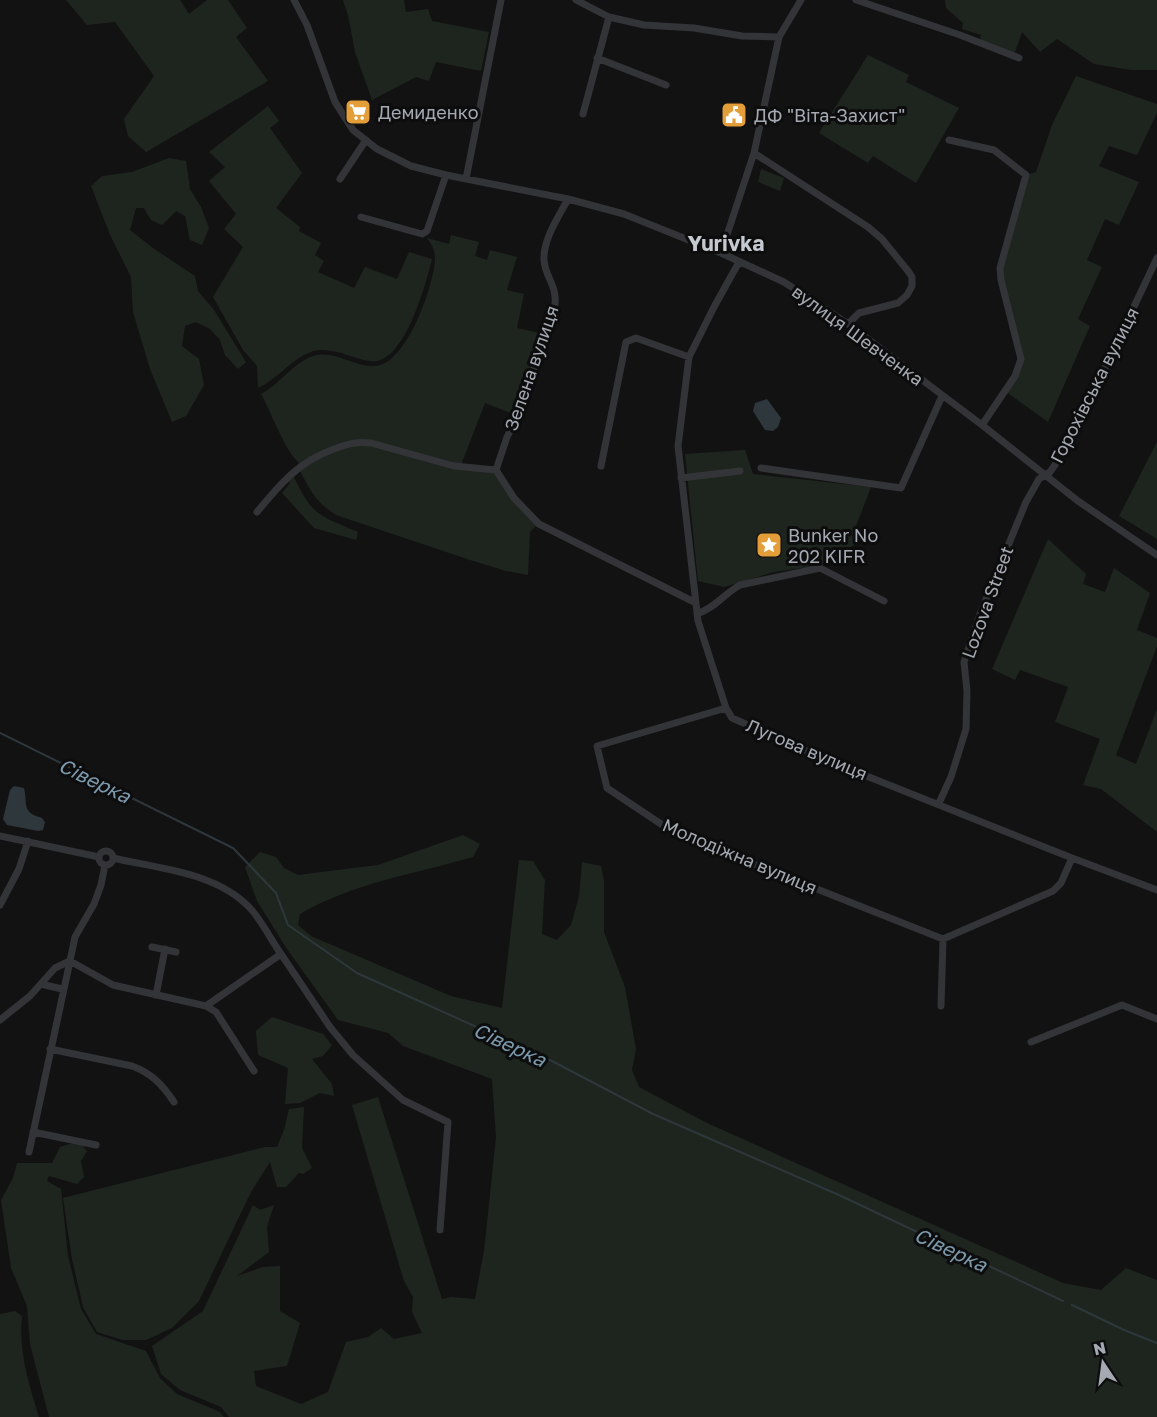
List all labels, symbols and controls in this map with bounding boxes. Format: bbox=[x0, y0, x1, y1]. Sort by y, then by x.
supermarket icon: Демиденко bbox=[343, 97, 373, 127]
public building icon: ДФ "Віта-Захист" bbox=[719, 100, 749, 130]
place label: Демиденко bbox=[378, 101, 478, 123]
place label: ДФ "Віта-Захист" bbox=[754, 104, 905, 126]
district label: Yurivka bbox=[688, 230, 764, 256]
street label: вулиця Шевченка bbox=[788, 280, 928, 390]
street label: Зелена вулиця bbox=[499, 302, 563, 434]
street label: Горохівська вулиця bbox=[1045, 303, 1143, 467]
place label: Bunker No 202 KIFR bbox=[788, 524, 878, 567]
place icon: Bunker No 202 KIFR bbox=[754, 530, 784, 560]
street label: Lozova Street bbox=[956, 543, 1018, 661]
street label: Лугова вулиця bbox=[743, 714, 871, 784]
water label: Сіверка bbox=[55, 752, 135, 808]
street label: Молодіжна вулиця bbox=[659, 814, 821, 898]
water label: Сіверка bbox=[470, 1017, 550, 1071]
water label: Сіверка bbox=[911, 1222, 991, 1276]
north arrow bbox=[1073, 1333, 1133, 1393]
text: N bbox=[1091, 1337, 1108, 1359]

